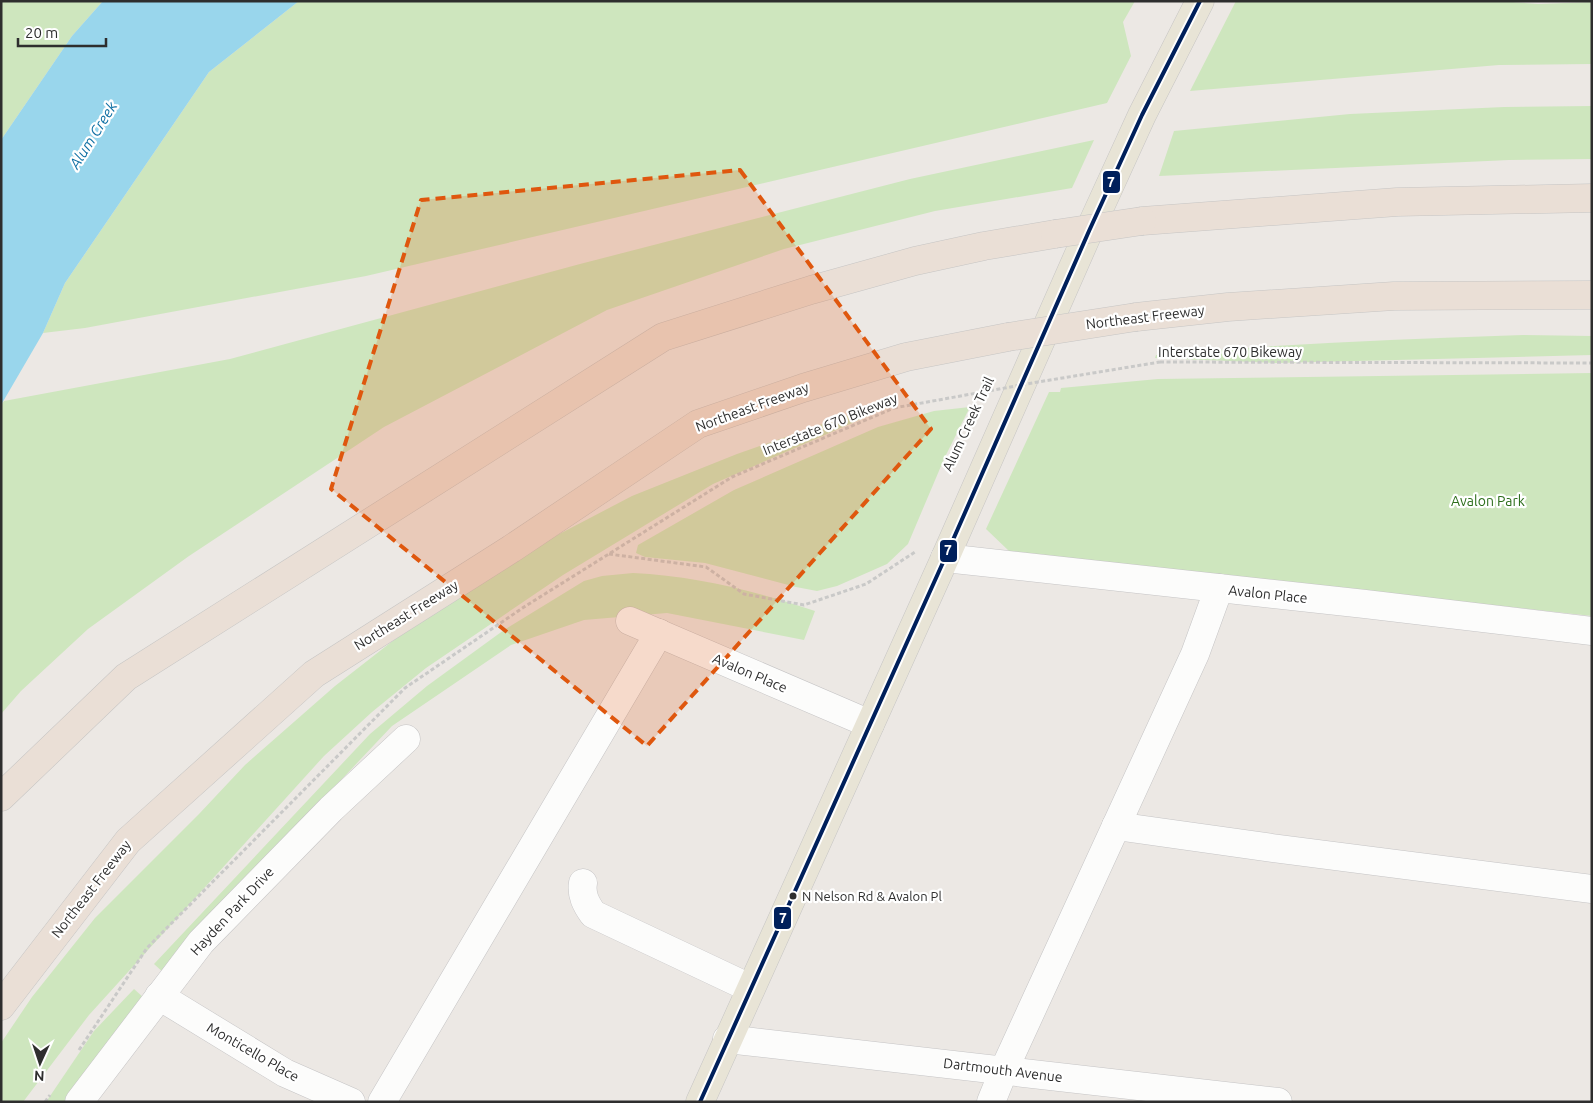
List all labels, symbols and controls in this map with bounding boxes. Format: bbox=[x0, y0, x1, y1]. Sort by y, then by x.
scale bar bbox=[18, 15, 105, 47]
text: 20 m bbox=[25, 24, 58, 41]
water label: Alum Creek bbox=[65, 98, 120, 172]
line badge: 7 bbox=[1102, 170, 1121, 194]
text: 7 bbox=[1107, 174, 1115, 190]
street label: Northeast Freeway bbox=[1085, 302, 1205, 332]
street label: Interstate 670 Bikeway bbox=[1158, 344, 1302, 360]
street label: Alum Creek Trail bbox=[939, 374, 997, 474]
street label: Northeast Freeway bbox=[693, 379, 811, 435]
street label: Interstate 670 Bikeway bbox=[760, 390, 900, 458]
park label: Avalon Park bbox=[1451, 493, 1525, 509]
line badge: 7 bbox=[939, 539, 958, 563]
text: 7 bbox=[944, 542, 952, 558]
street label: Northeast Freeway bbox=[351, 576, 461, 653]
street label: Avalon Place bbox=[1228, 582, 1308, 606]
street label: Avalon Place bbox=[710, 650, 790, 696]
street label: Northeast Freeway bbox=[48, 837, 134, 941]
street label: Hayden Park Drive bbox=[187, 864, 277, 958]
place label: N Nelson Rd & Avalon Pl bbox=[802, 889, 942, 903]
marker: N Nelson Rd & Avalon Pl bbox=[788, 891, 798, 901]
line badge: 7 bbox=[773, 906, 792, 930]
text: 7 bbox=[779, 910, 787, 926]
street label: Monticello Place bbox=[204, 1019, 302, 1085]
north arrow bbox=[15, 1038, 65, 1088]
street label: Dartmouth Avenue bbox=[942, 1055, 1064, 1085]
text: N bbox=[34, 1068, 45, 1084]

